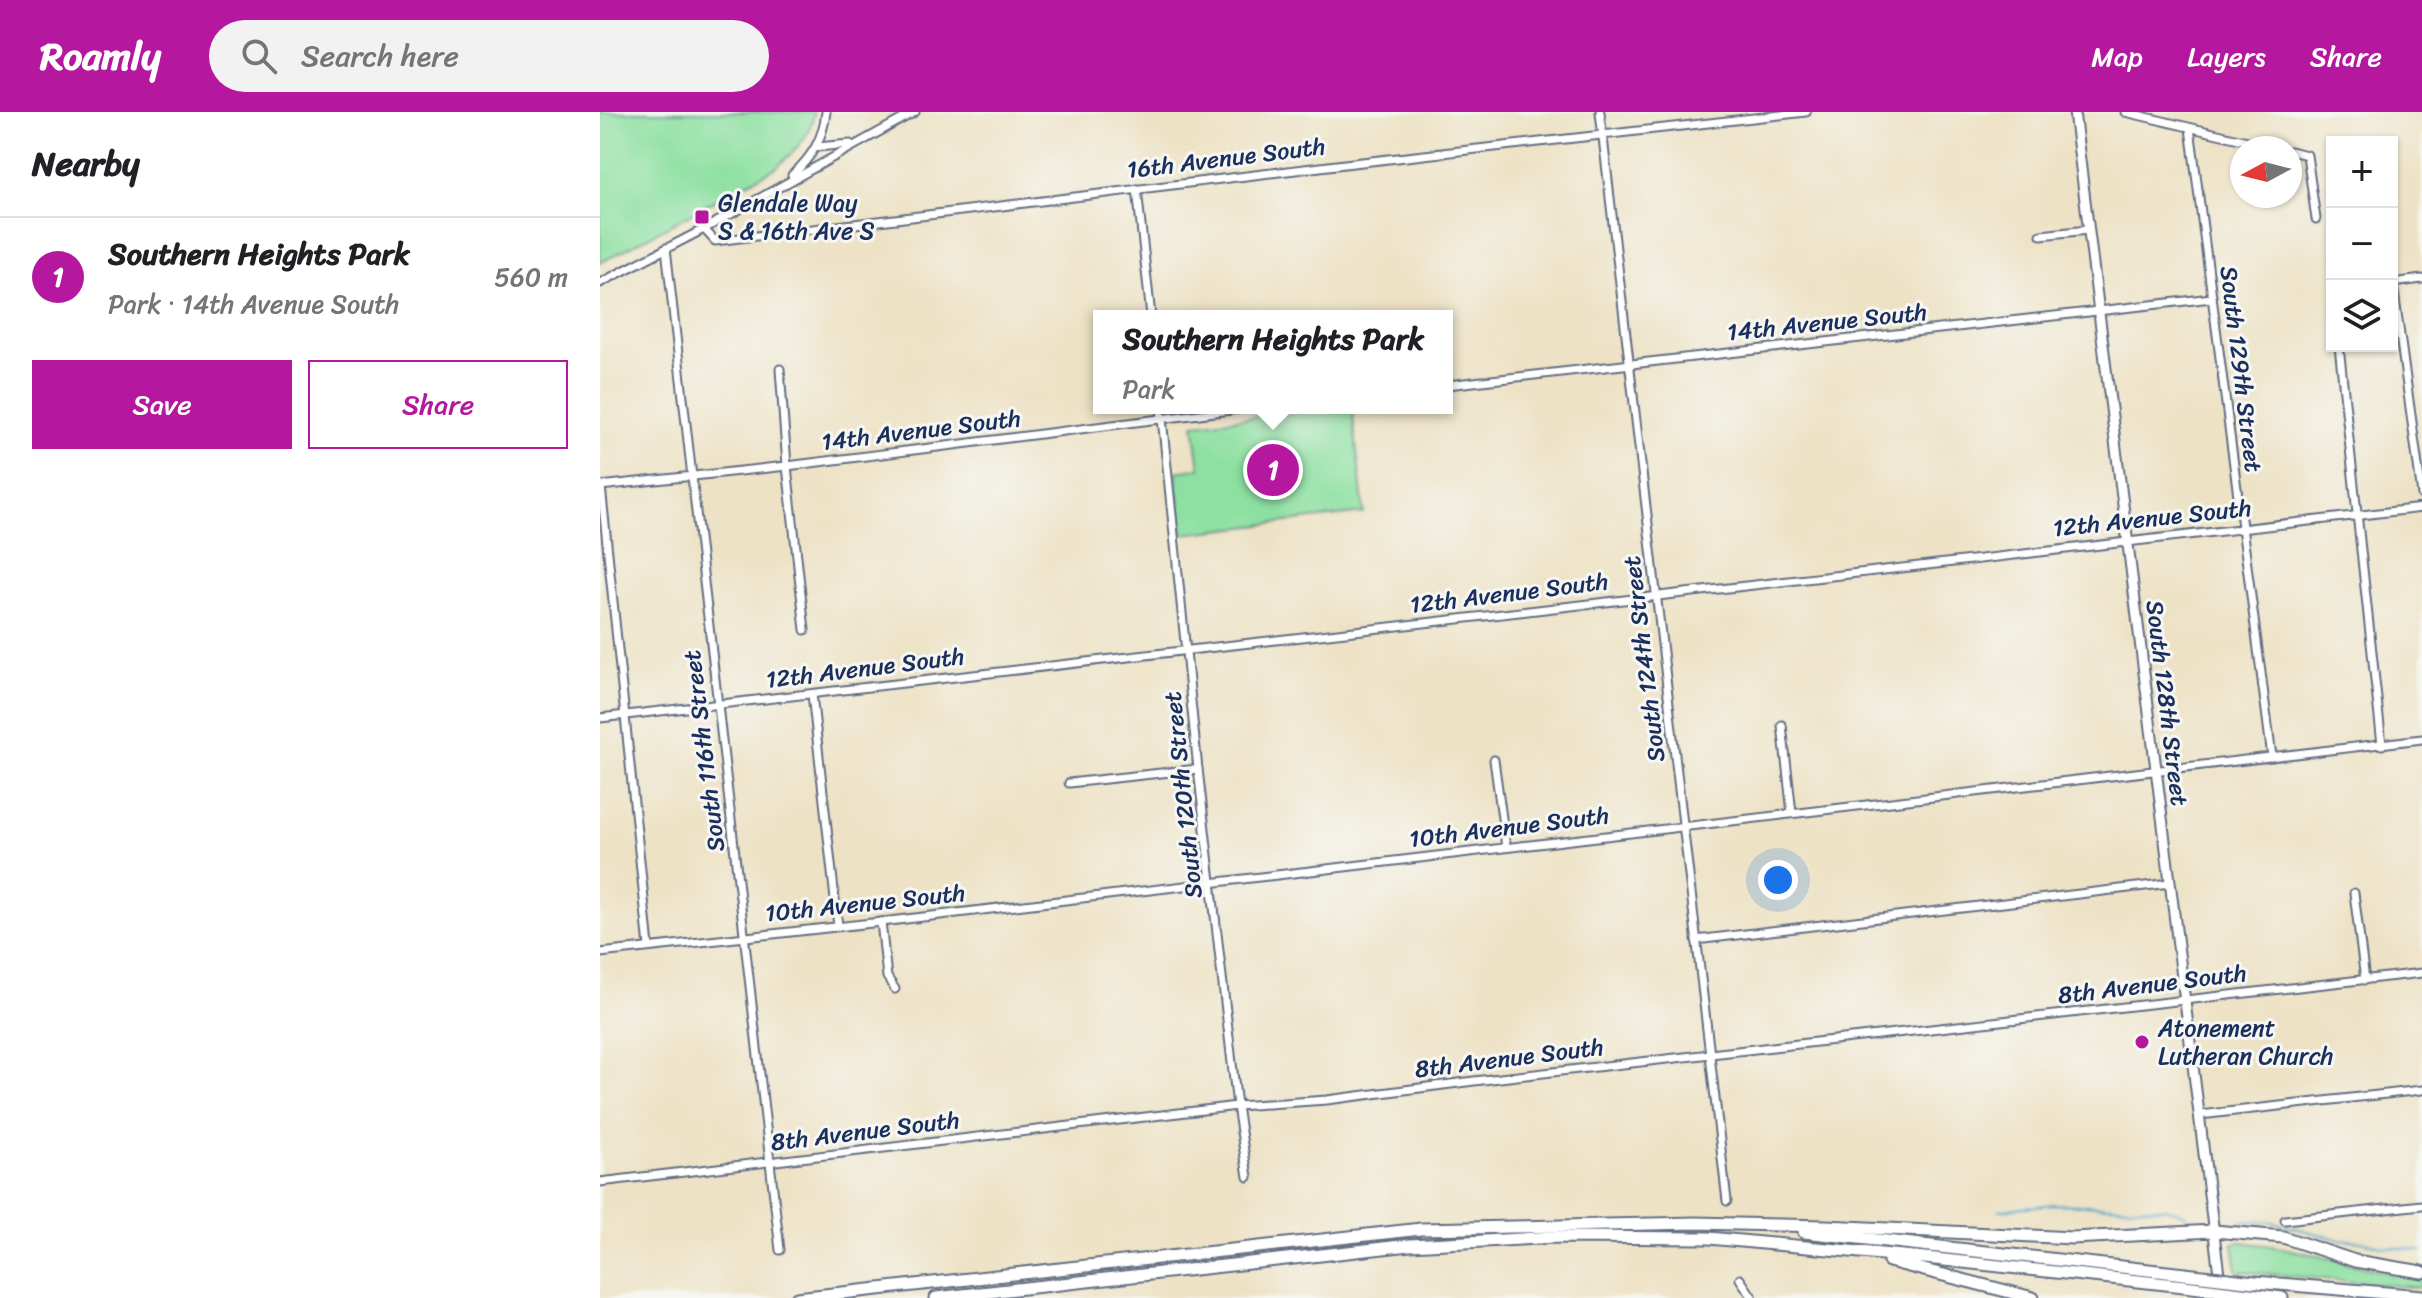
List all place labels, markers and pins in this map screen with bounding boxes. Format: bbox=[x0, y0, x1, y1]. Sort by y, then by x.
place label: Glendale Way S & 16th Ave S bbox=[718, 182, 875, 252]
marker: Glendale Way S & 16th Ave S bbox=[693, 208, 711, 226]
pin: 1 bbox=[1247, 440, 1299, 500]
place label: Atonement Lutheran Church bbox=[2157, 1007, 2333, 1077]
marker: Atonement Lutheran Church bbox=[2133, 1033, 2151, 1051]

